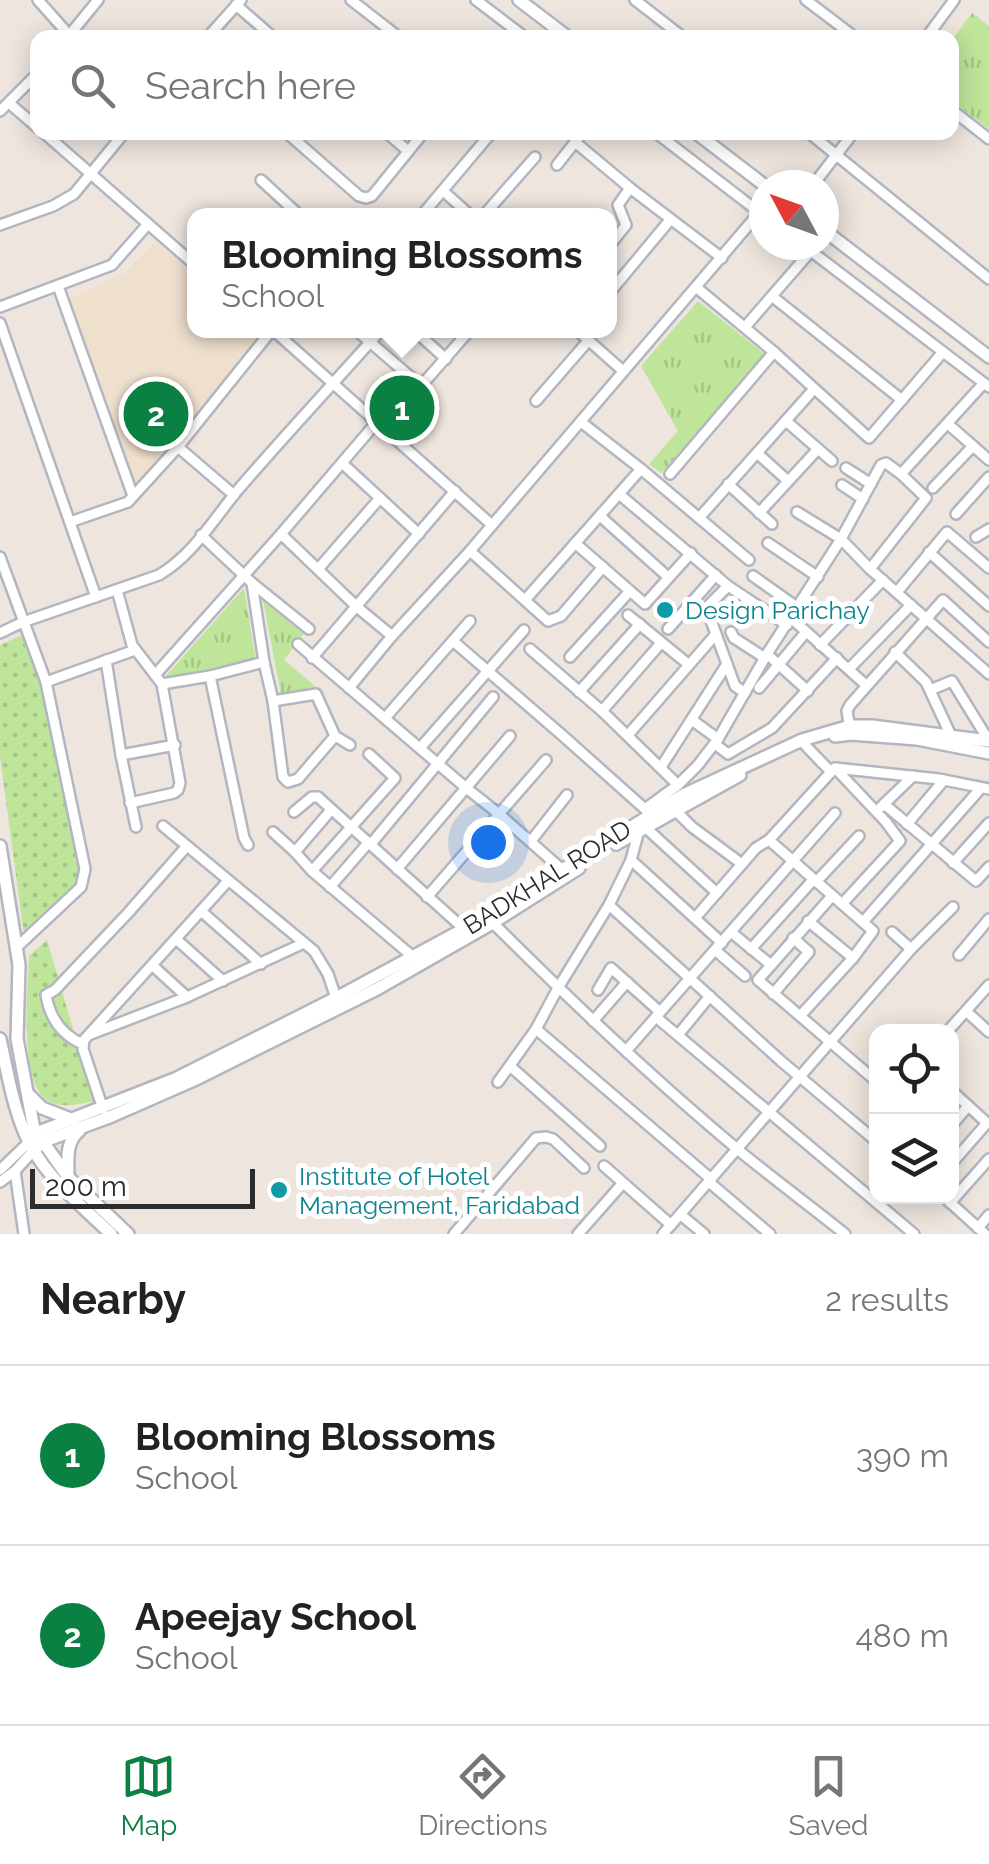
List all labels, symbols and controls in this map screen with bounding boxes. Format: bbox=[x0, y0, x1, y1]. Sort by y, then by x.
search box bbox=[30, 30, 959, 140]
icon: search bbox=[65, 58, 120, 113]
text: Search here bbox=[145, 63, 356, 108]
north arrow bbox=[749, 170, 839, 260]
popup bbox=[187, 208, 617, 338]
text: Blooming Blossoms bbox=[222, 232, 582, 277]
text: School bbox=[222, 277, 324, 314]
pin: 1 bbox=[370, 370, 434, 446]
pin: 2 bbox=[124, 376, 188, 452]
place label: Design Parichay bbox=[685, 595, 870, 625]
marker: Design Parichay bbox=[654, 599, 676, 621]
street label: BADKHAL ROAD bbox=[458, 813, 636, 941]
your location bbox=[463, 817, 514, 868]
map controls bbox=[869, 1024, 959, 1204]
button: locate bbox=[869, 1024, 959, 1114]
button: layers bbox=[869, 1114, 959, 1204]
place label: Institute of Hotel Management, Faridabad bbox=[299, 1161, 580, 1220]
scale bar bbox=[30, 1164, 255, 1208]
text: 200 m bbox=[45, 1170, 127, 1203]
marker: Institute of Hotel Management, Faridabad bbox=[268, 1179, 290, 1201]
text: Nearby bbox=[40, 1275, 186, 1324]
text: 2 results bbox=[825, 1281, 949, 1318]
text: Blooming Blossoms bbox=[135, 1414, 496, 1459]
text: 1 bbox=[65, 1437, 80, 1474]
text: 390 m bbox=[856, 1437, 949, 1474]
text: School bbox=[135, 1459, 237, 1496]
text: Apeejay School bbox=[135, 1594, 416, 1639]
text: 2 bbox=[63, 1617, 82, 1654]
text: 480 m bbox=[855, 1617, 949, 1654]
text: School bbox=[135, 1639, 237, 1676]
tab: Map bbox=[120, 1749, 177, 1842]
tab: Directions bbox=[418, 1749, 548, 1842]
tab: Saved bbox=[788, 1749, 869, 1842]

